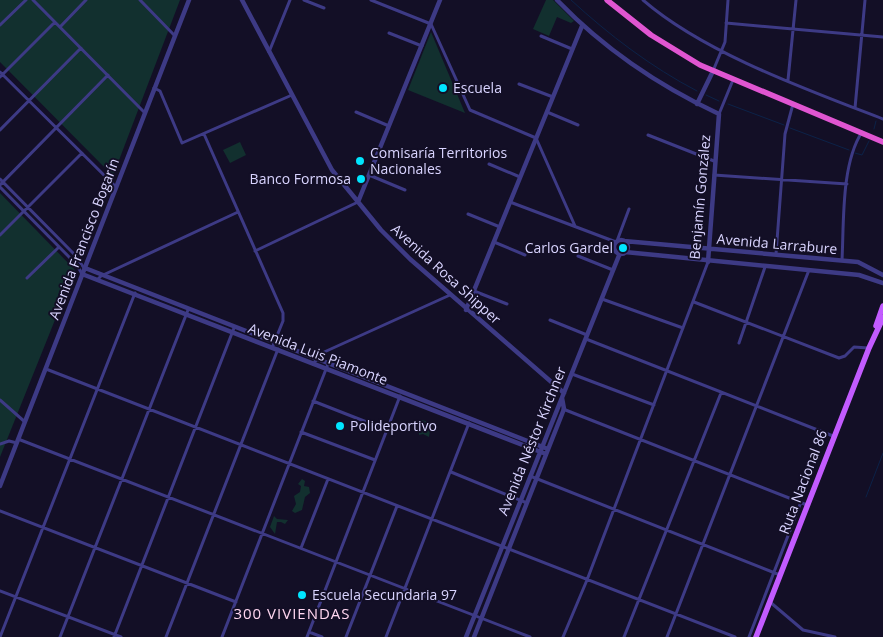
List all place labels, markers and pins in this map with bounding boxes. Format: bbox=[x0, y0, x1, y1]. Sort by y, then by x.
place label: Escuela bbox=[453, 78, 502, 97]
marker: Escuela bbox=[437, 82, 449, 94]
place label: Comisaría Territorios Nacionales bbox=[370, 143, 507, 178]
marker: Comisaría Territorios Nacionales bbox=[354, 155, 366, 167]
place label: Banco Formosa bbox=[250, 169, 351, 188]
marker: Banco Formosa bbox=[355, 173, 367, 185]
place label: Carlos Gardel bbox=[525, 238, 613, 257]
marker: Carlos Gardel bbox=[617, 242, 629, 254]
place label: Polideportivo bbox=[350, 416, 437, 435]
marker: Polideportivo bbox=[334, 420, 346, 432]
place label: Escuela Secundaria 97 bbox=[312, 585, 457, 604]
marker: Escuela Secundaria 97 bbox=[296, 589, 308, 601]

